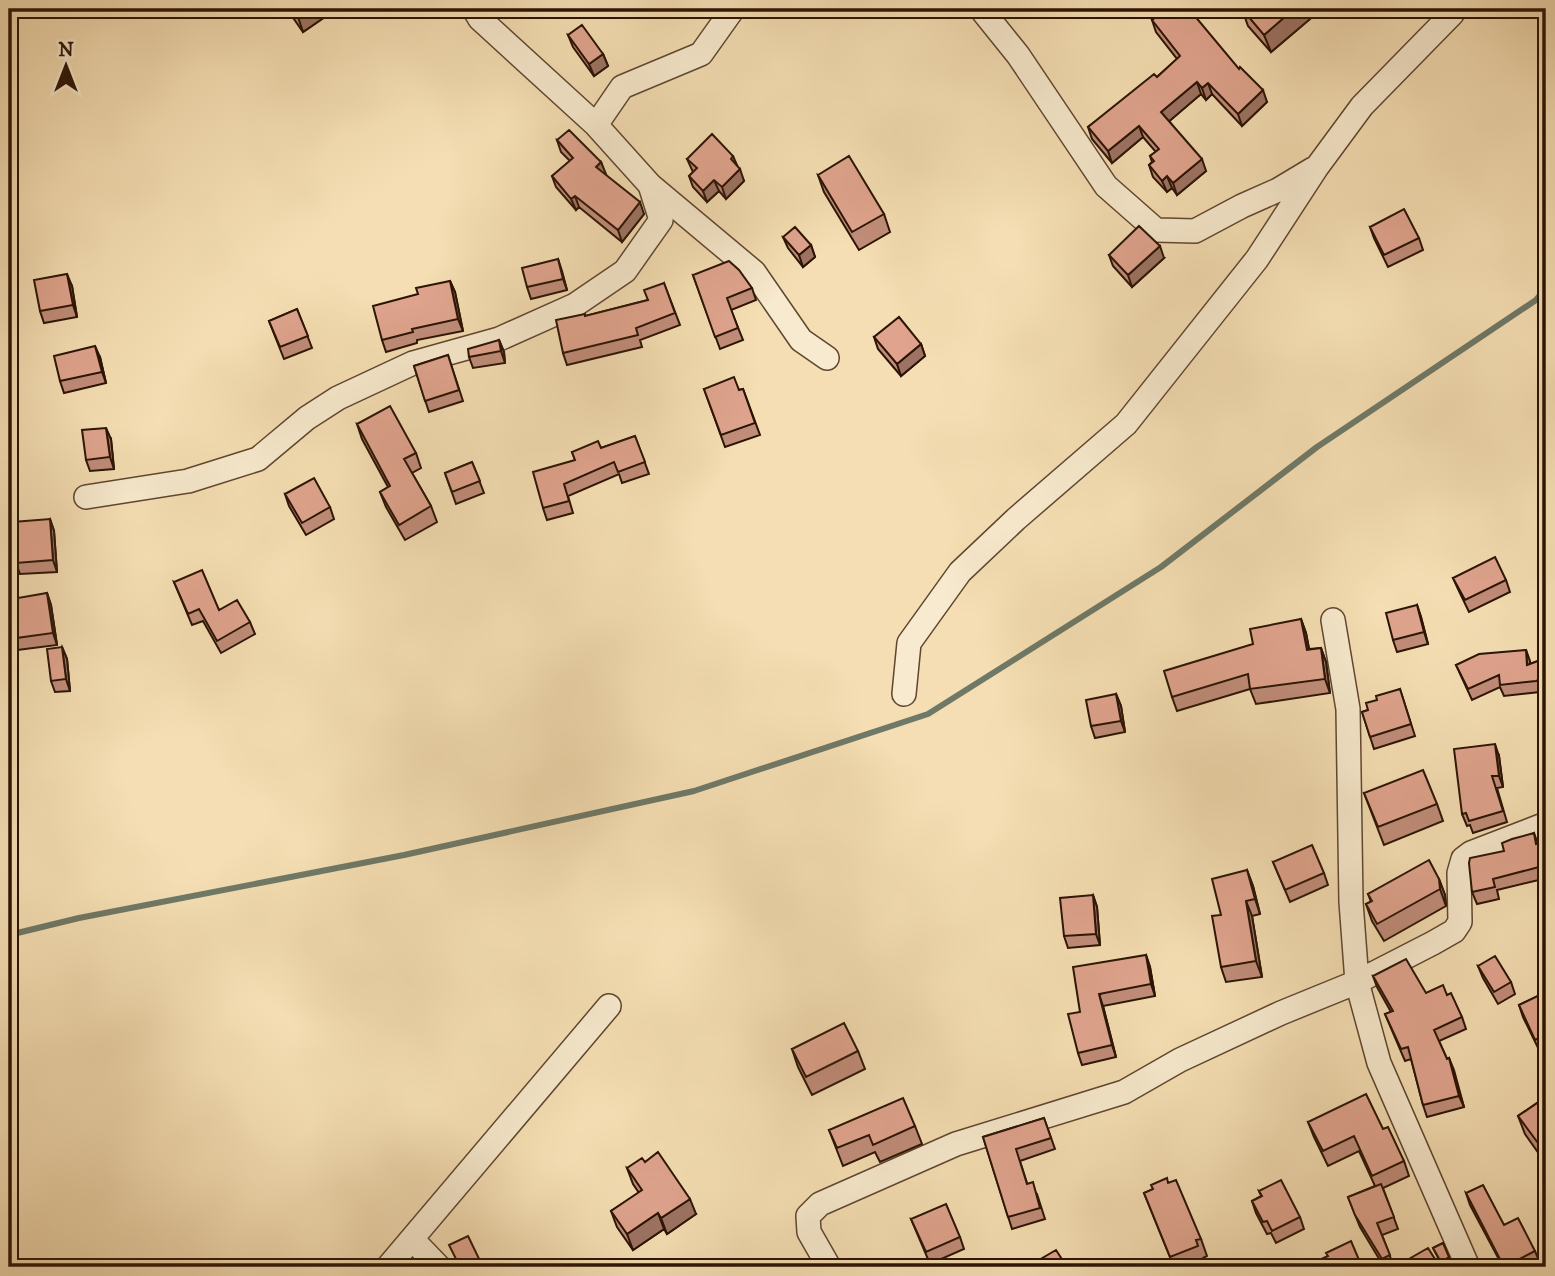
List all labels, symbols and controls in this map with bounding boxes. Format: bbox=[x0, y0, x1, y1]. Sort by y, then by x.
north arrow bbox=[32, 32, 102, 102]
text: N bbox=[58, 39, 74, 62]

